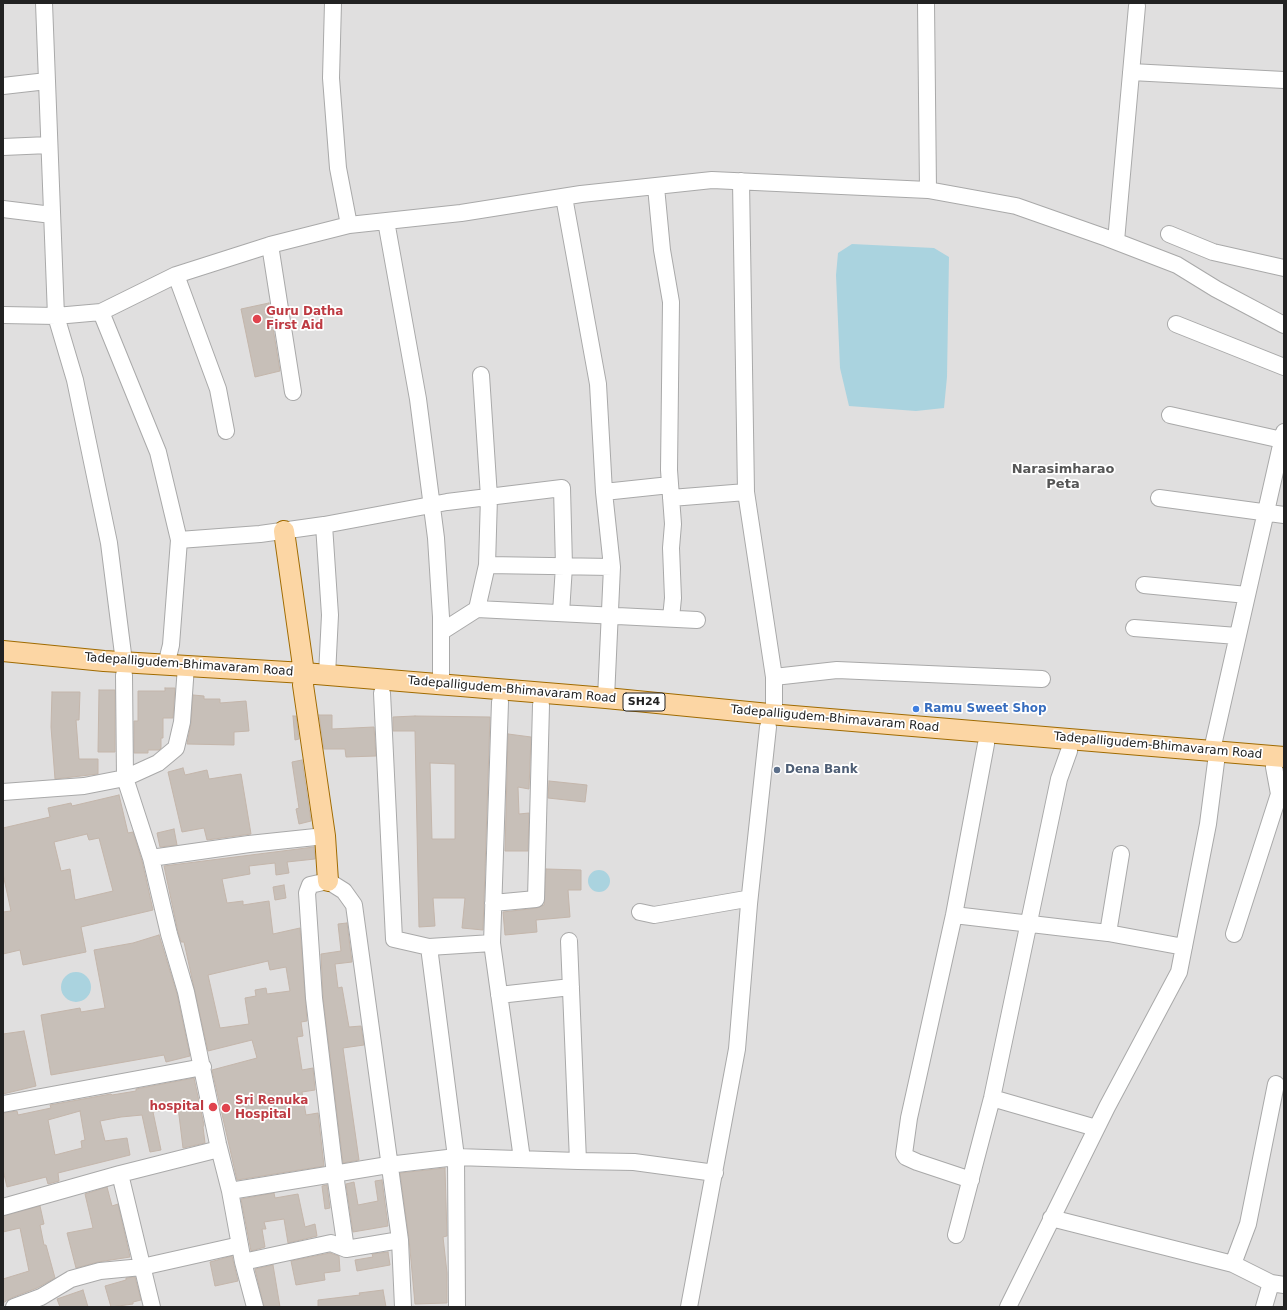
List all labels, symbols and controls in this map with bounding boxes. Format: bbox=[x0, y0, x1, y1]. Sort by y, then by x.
place label: Guru Datha First Aid bbox=[266, 305, 343, 333]
marker: Guru Datha First Aid bbox=[251, 313, 263, 325]
district label: Narasimharao Peta bbox=[1012, 462, 1114, 493]
street label: Tadepalligudem-Bhimavaram Road bbox=[84, 651, 294, 679]
street label: Tadepalligudem-Bhimavaram Road bbox=[407, 674, 617, 706]
road number: SH24 bbox=[623, 693, 665, 711]
place label: Ramu Sweet Shop bbox=[924, 702, 1047, 716]
street label: Tadepalligudem-Bhimavaram Road bbox=[730, 703, 940, 735]
marker: Ramu Sweet Shop bbox=[911, 704, 921, 714]
street label: Tadepalligudem-Bhimavaram Road bbox=[1053, 730, 1263, 762]
place label: Dena Bank bbox=[785, 763, 858, 777]
marker: Dena Bank bbox=[772, 765, 782, 775]
place label: Sri Renuka Hospital bbox=[235, 1094, 308, 1122]
place label: hospital bbox=[149, 1100, 204, 1114]
marker: hospital bbox=[207, 1101, 219, 1113]
marker: Sri Renuka Hospital bbox=[220, 1102, 232, 1114]

